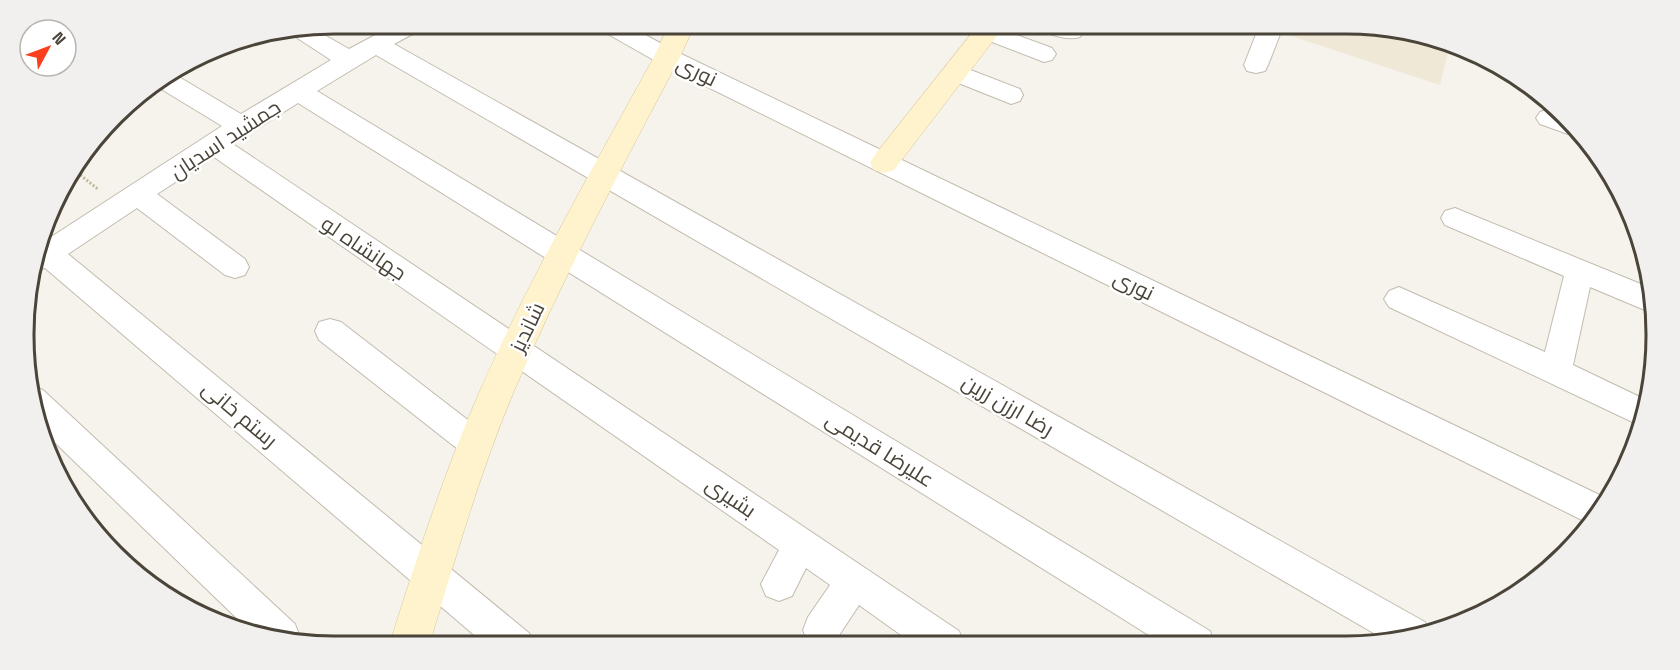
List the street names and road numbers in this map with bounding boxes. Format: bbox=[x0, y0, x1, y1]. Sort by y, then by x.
street label: نوری bbox=[672, 50, 722, 92]
street label: جمشید اسدیان bbox=[164, 93, 286, 185]
street label: جهانشاه لو bbox=[316, 210, 412, 286]
street label: نوری bbox=[1109, 264, 1159, 306]
street label: شاندیز bbox=[503, 298, 551, 357]
street label: رضا ارزن زرین bbox=[957, 368, 1059, 442]
street label: رستم خانی bbox=[196, 375, 283, 454]
street label: علیرضا قدیمی bbox=[821, 405, 939, 493]
street label: بشیری bbox=[701, 470, 761, 524]

